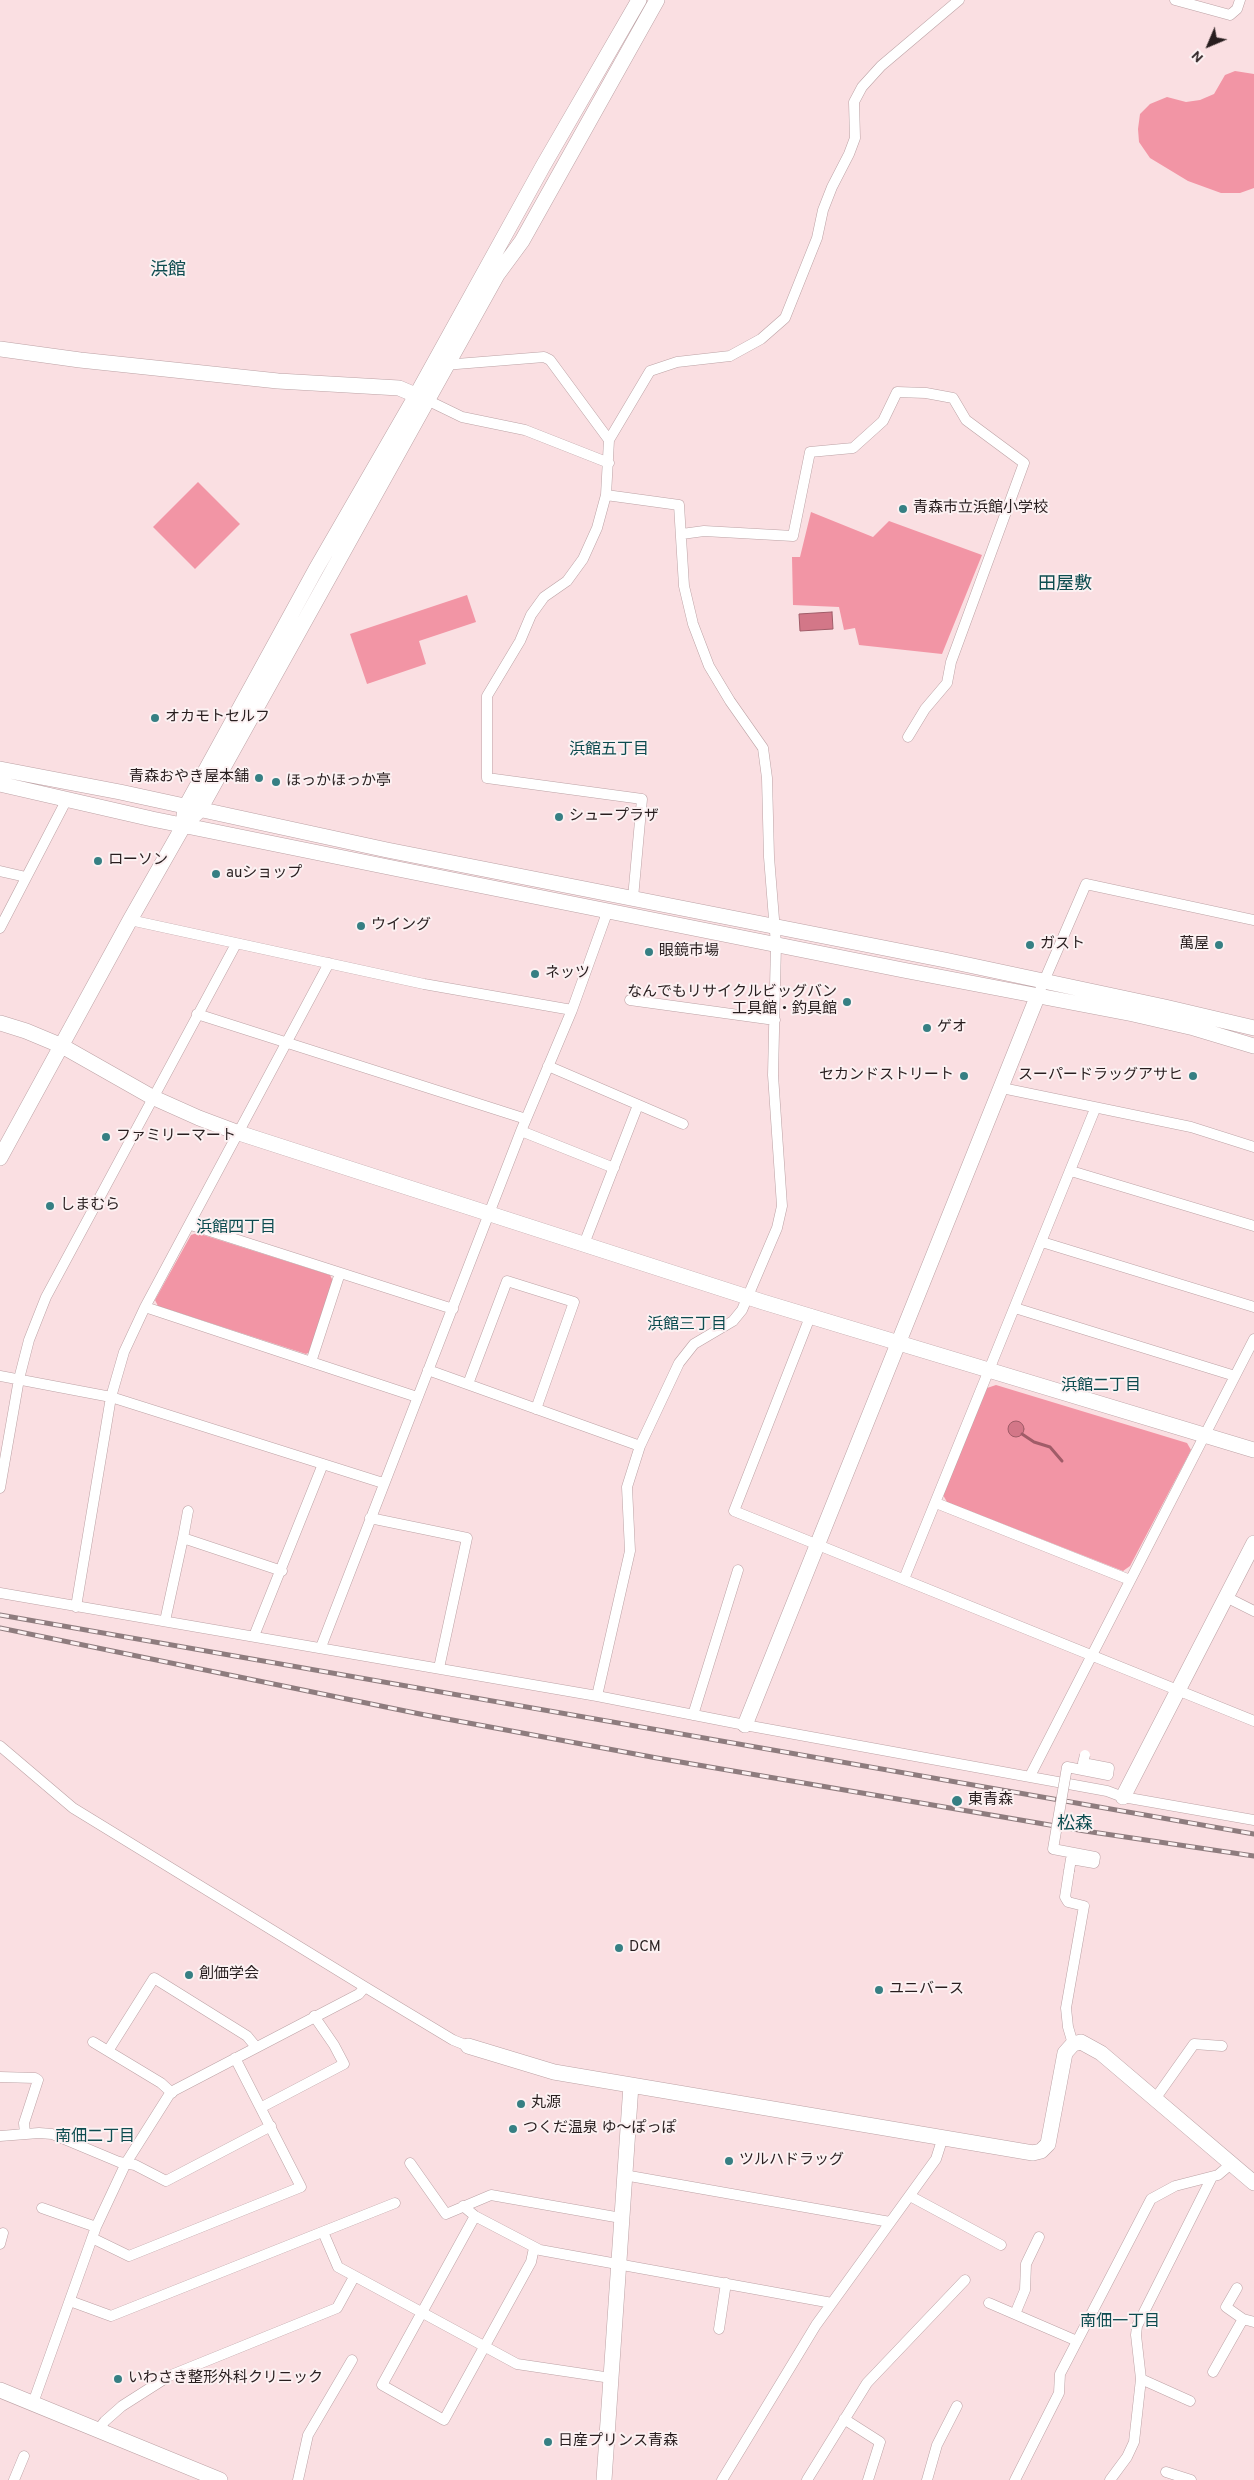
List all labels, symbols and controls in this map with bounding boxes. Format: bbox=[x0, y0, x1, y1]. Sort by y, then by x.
north arrow bbox=[1184, 20, 1234, 70]
text: N bbox=[1188, 46, 1208, 66]
district label: 浜館 bbox=[150, 260, 186, 282]
place label: 青森市立浜館小学校 bbox=[913, 500, 1048, 518]
marker: 青森市立浜館小学校 bbox=[897, 503, 909, 515]
district label: 田屋敷 bbox=[1038, 574, 1092, 596]
place label: オカモトセルフ bbox=[165, 709, 270, 727]
marker: オカモトセルフ bbox=[149, 712, 161, 724]
district label: 浜館五丁目 bbox=[569, 741, 649, 761]
place label: 青森おやき屋本舗 bbox=[129, 769, 249, 787]
marker: 青森おやき屋本舗 bbox=[253, 772, 265, 784]
place label: ほっかほっか亭 bbox=[286, 773, 391, 791]
marker: ほっかほっか亭 bbox=[270, 776, 282, 788]
place label: シュープラザ bbox=[569, 808, 659, 826]
marker: シュープラザ bbox=[553, 811, 565, 823]
place label: ローソン bbox=[108, 852, 168, 870]
marker: ローソン bbox=[92, 855, 104, 867]
place label: auショップ bbox=[226, 865, 302, 883]
marker: auショップ bbox=[210, 868, 222, 880]
place label: ウイング bbox=[371, 917, 431, 935]
marker: ウイング bbox=[355, 920, 367, 932]
place label: ガスト bbox=[1040, 936, 1085, 954]
place label: 萬屋 bbox=[1179, 936, 1209, 954]
marker: ガスト bbox=[1024, 939, 1036, 951]
marker: 萬屋 bbox=[1213, 939, 1225, 951]
place label: 眼鏡市場 bbox=[659, 943, 719, 961]
marker: 眼鏡市場 bbox=[643, 946, 655, 958]
place label: ネッツ bbox=[545, 965, 590, 983]
marker: ネッツ bbox=[529, 968, 541, 980]
place label: なんでもリサイクルビッグバン 工具館・釣具館 bbox=[627, 984, 837, 1019]
marker: なんでもリサイクルビッグバン 工具館・釣具館 bbox=[841, 996, 853, 1008]
place label: ゲオ bbox=[937, 1019, 967, 1037]
marker: ゲオ bbox=[921, 1022, 933, 1034]
place label: セカンドストリート bbox=[819, 1067, 954, 1085]
place label: スーパードラッグアサヒ bbox=[1018, 1067, 1183, 1085]
marker: セカンドストリート bbox=[958, 1070, 970, 1082]
marker: スーパードラッグアサヒ bbox=[1187, 1070, 1199, 1082]
place label: ファミリーマート bbox=[116, 1128, 236, 1146]
marker: ファミリーマート bbox=[100, 1131, 112, 1143]
place label: しまむら bbox=[60, 1197, 120, 1215]
marker: しまむら bbox=[44, 1200, 56, 1212]
district label: 浜館四丁目 bbox=[196, 1219, 276, 1239]
district label: 浜館三丁目 bbox=[647, 1316, 727, 1336]
district label: 浜館二丁目 bbox=[1061, 1377, 1141, 1397]
place label: 東青森 bbox=[968, 1792, 1013, 1810]
marker: 東青森 bbox=[950, 1794, 964, 1808]
district label: 松森 bbox=[1057, 1814, 1093, 1836]
place label: DCM bbox=[629, 1939, 661, 1957]
marker: DCM bbox=[613, 1942, 625, 1954]
place label: 創価学会 bbox=[199, 1966, 259, 1984]
marker: 創価学会 bbox=[183, 1969, 195, 1981]
place label: ユニバース bbox=[889, 1981, 964, 1999]
marker: ユニバース bbox=[873, 1984, 885, 1996]
place label: 丸源 bbox=[531, 2095, 561, 2113]
marker: 丸源 bbox=[515, 2098, 527, 2110]
place label: つくだ温泉 ゆ～ぽっぽ bbox=[523, 2120, 677, 2138]
marker: つくだ温泉 ゆ～ぽっぽ bbox=[507, 2123, 519, 2135]
district label: 南佃二丁目 bbox=[55, 2128, 135, 2148]
place label: ツルハドラッグ bbox=[739, 2152, 844, 2170]
marker: ツルハドラッグ bbox=[723, 2155, 735, 2167]
district label: 南佃一丁目 bbox=[1080, 2313, 1160, 2333]
place label: いわさき整形外科クリニック bbox=[128, 2370, 323, 2388]
marker: いわさき整形外科クリニック bbox=[112, 2373, 124, 2385]
place label: 日産プリンス青森 bbox=[558, 2433, 678, 2451]
marker: 日産プリンス青森 bbox=[542, 2436, 554, 2448]

